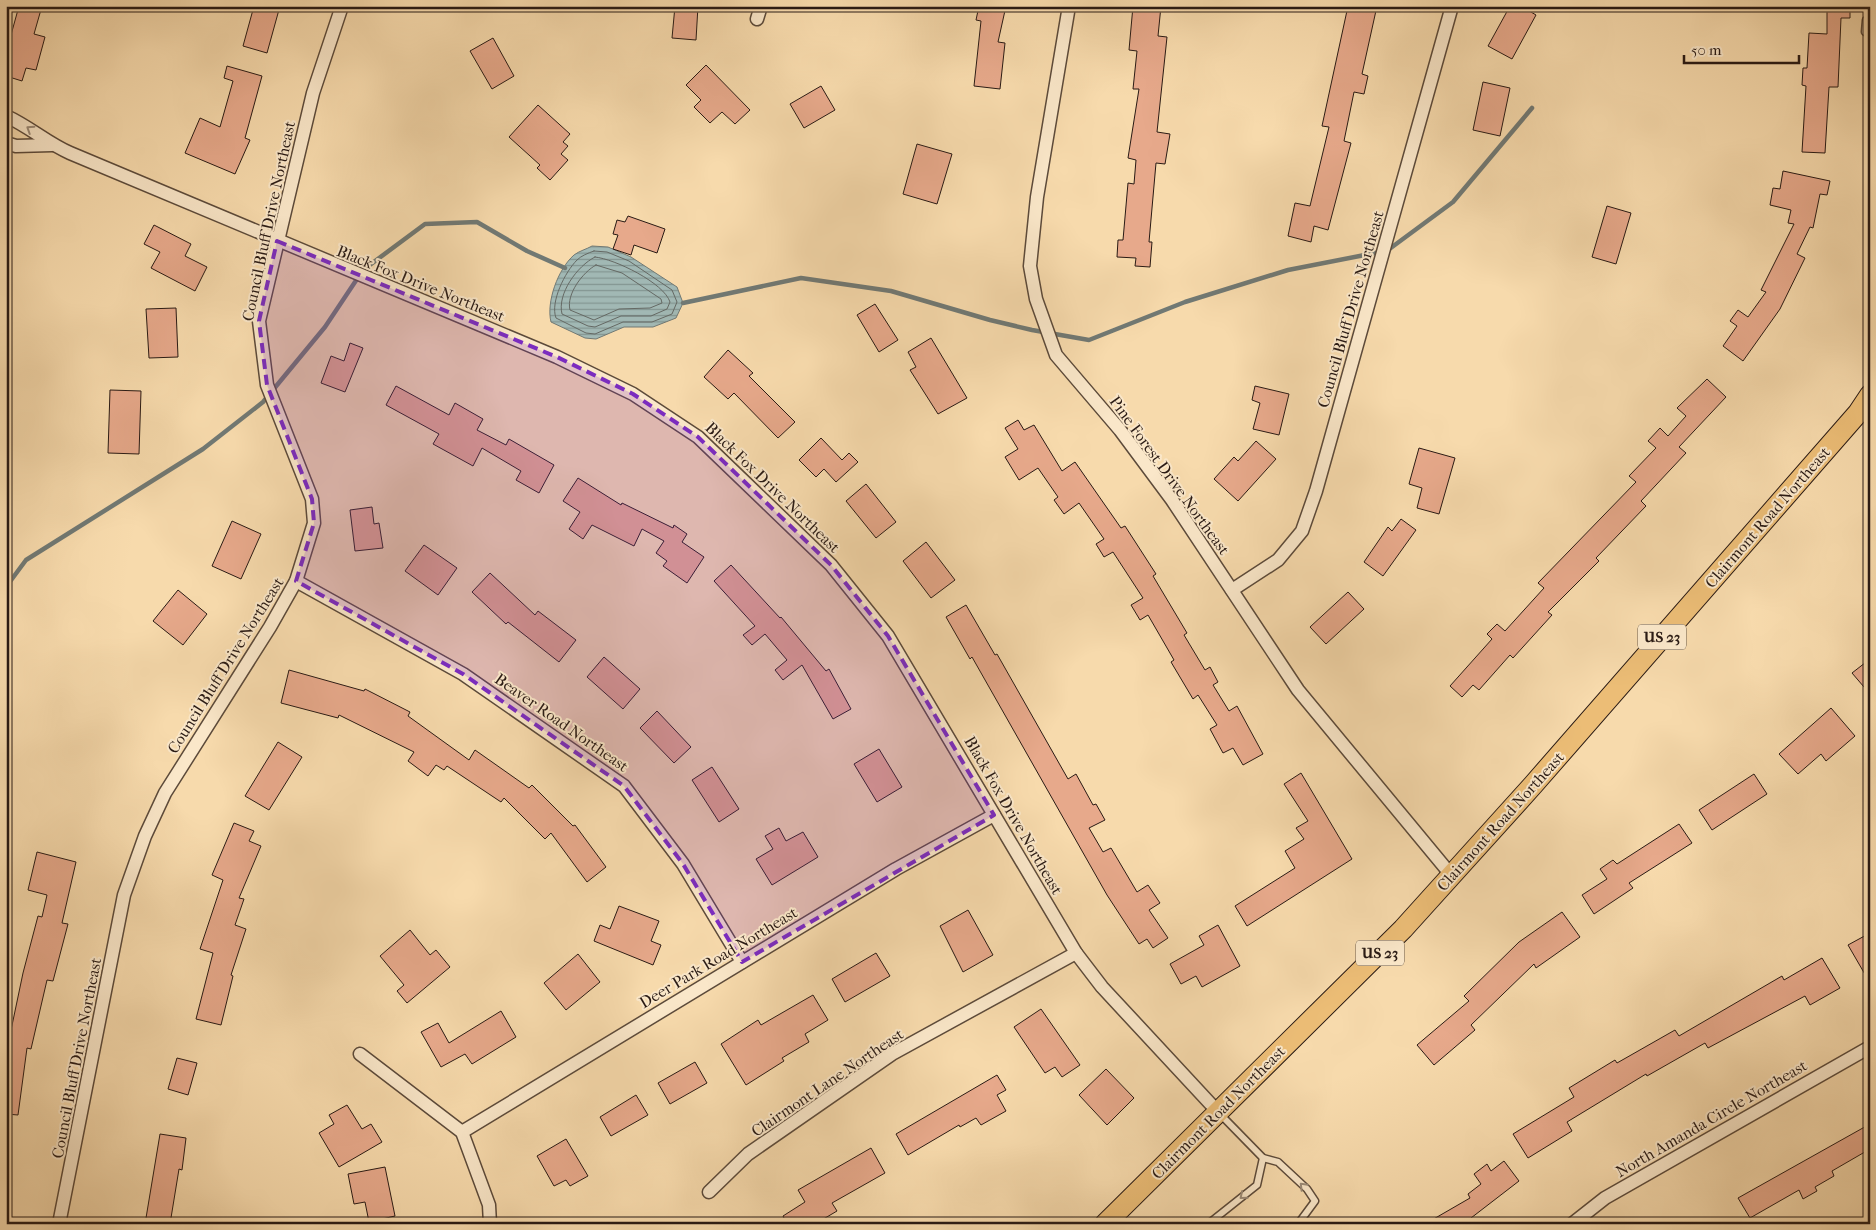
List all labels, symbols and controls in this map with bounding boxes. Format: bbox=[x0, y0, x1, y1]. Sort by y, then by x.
scale bar bbox=[1684, 32, 1798, 64]
text: 50 m bbox=[1691, 41, 1722, 59]
street label: Council Bluff Drive Northeast bbox=[238, 119, 299, 323]
one-way arrow bbox=[27, 125, 36, 135]
street label: Council Bluff Drive Northeast bbox=[1313, 208, 1388, 410]
street label: Black Fox Drive Northeast bbox=[334, 241, 508, 326]
street label: Pine Forest Drive Northeast bbox=[1106, 392, 1234, 559]
street label: Black Fox Drive Northeast bbox=[701, 418, 844, 557]
street label: Clairmont Road Northeast bbox=[1701, 443, 1834, 592]
street label: Council Bluff Drive Northeast bbox=[163, 573, 288, 757]
road number: US 23 bbox=[1638, 624, 1686, 650]
street label: Beaver Road Northeast bbox=[491, 669, 632, 776]
street label: Black Fox Drive Northeast bbox=[960, 733, 1067, 898]
street label: Clairmont Road Northeast bbox=[1433, 748, 1568, 895]
street label: Deer Park Road Northeast bbox=[636, 903, 801, 1012]
road number: US 23 bbox=[1356, 940, 1404, 966]
street label: Council Bluff Drive Northeast bbox=[48, 956, 105, 1160]
street label: Clairmont Lane Northeast bbox=[748, 1024, 907, 1141]
street label: Clairmont Road Northeast bbox=[1148, 1041, 1289, 1183]
street label: North Amanda Circle Northeast bbox=[1612, 1056, 1811, 1181]
one-way arrow bbox=[1299, 1182, 1308, 1191]
one-way arrow bbox=[1240, 1190, 1249, 1198]

